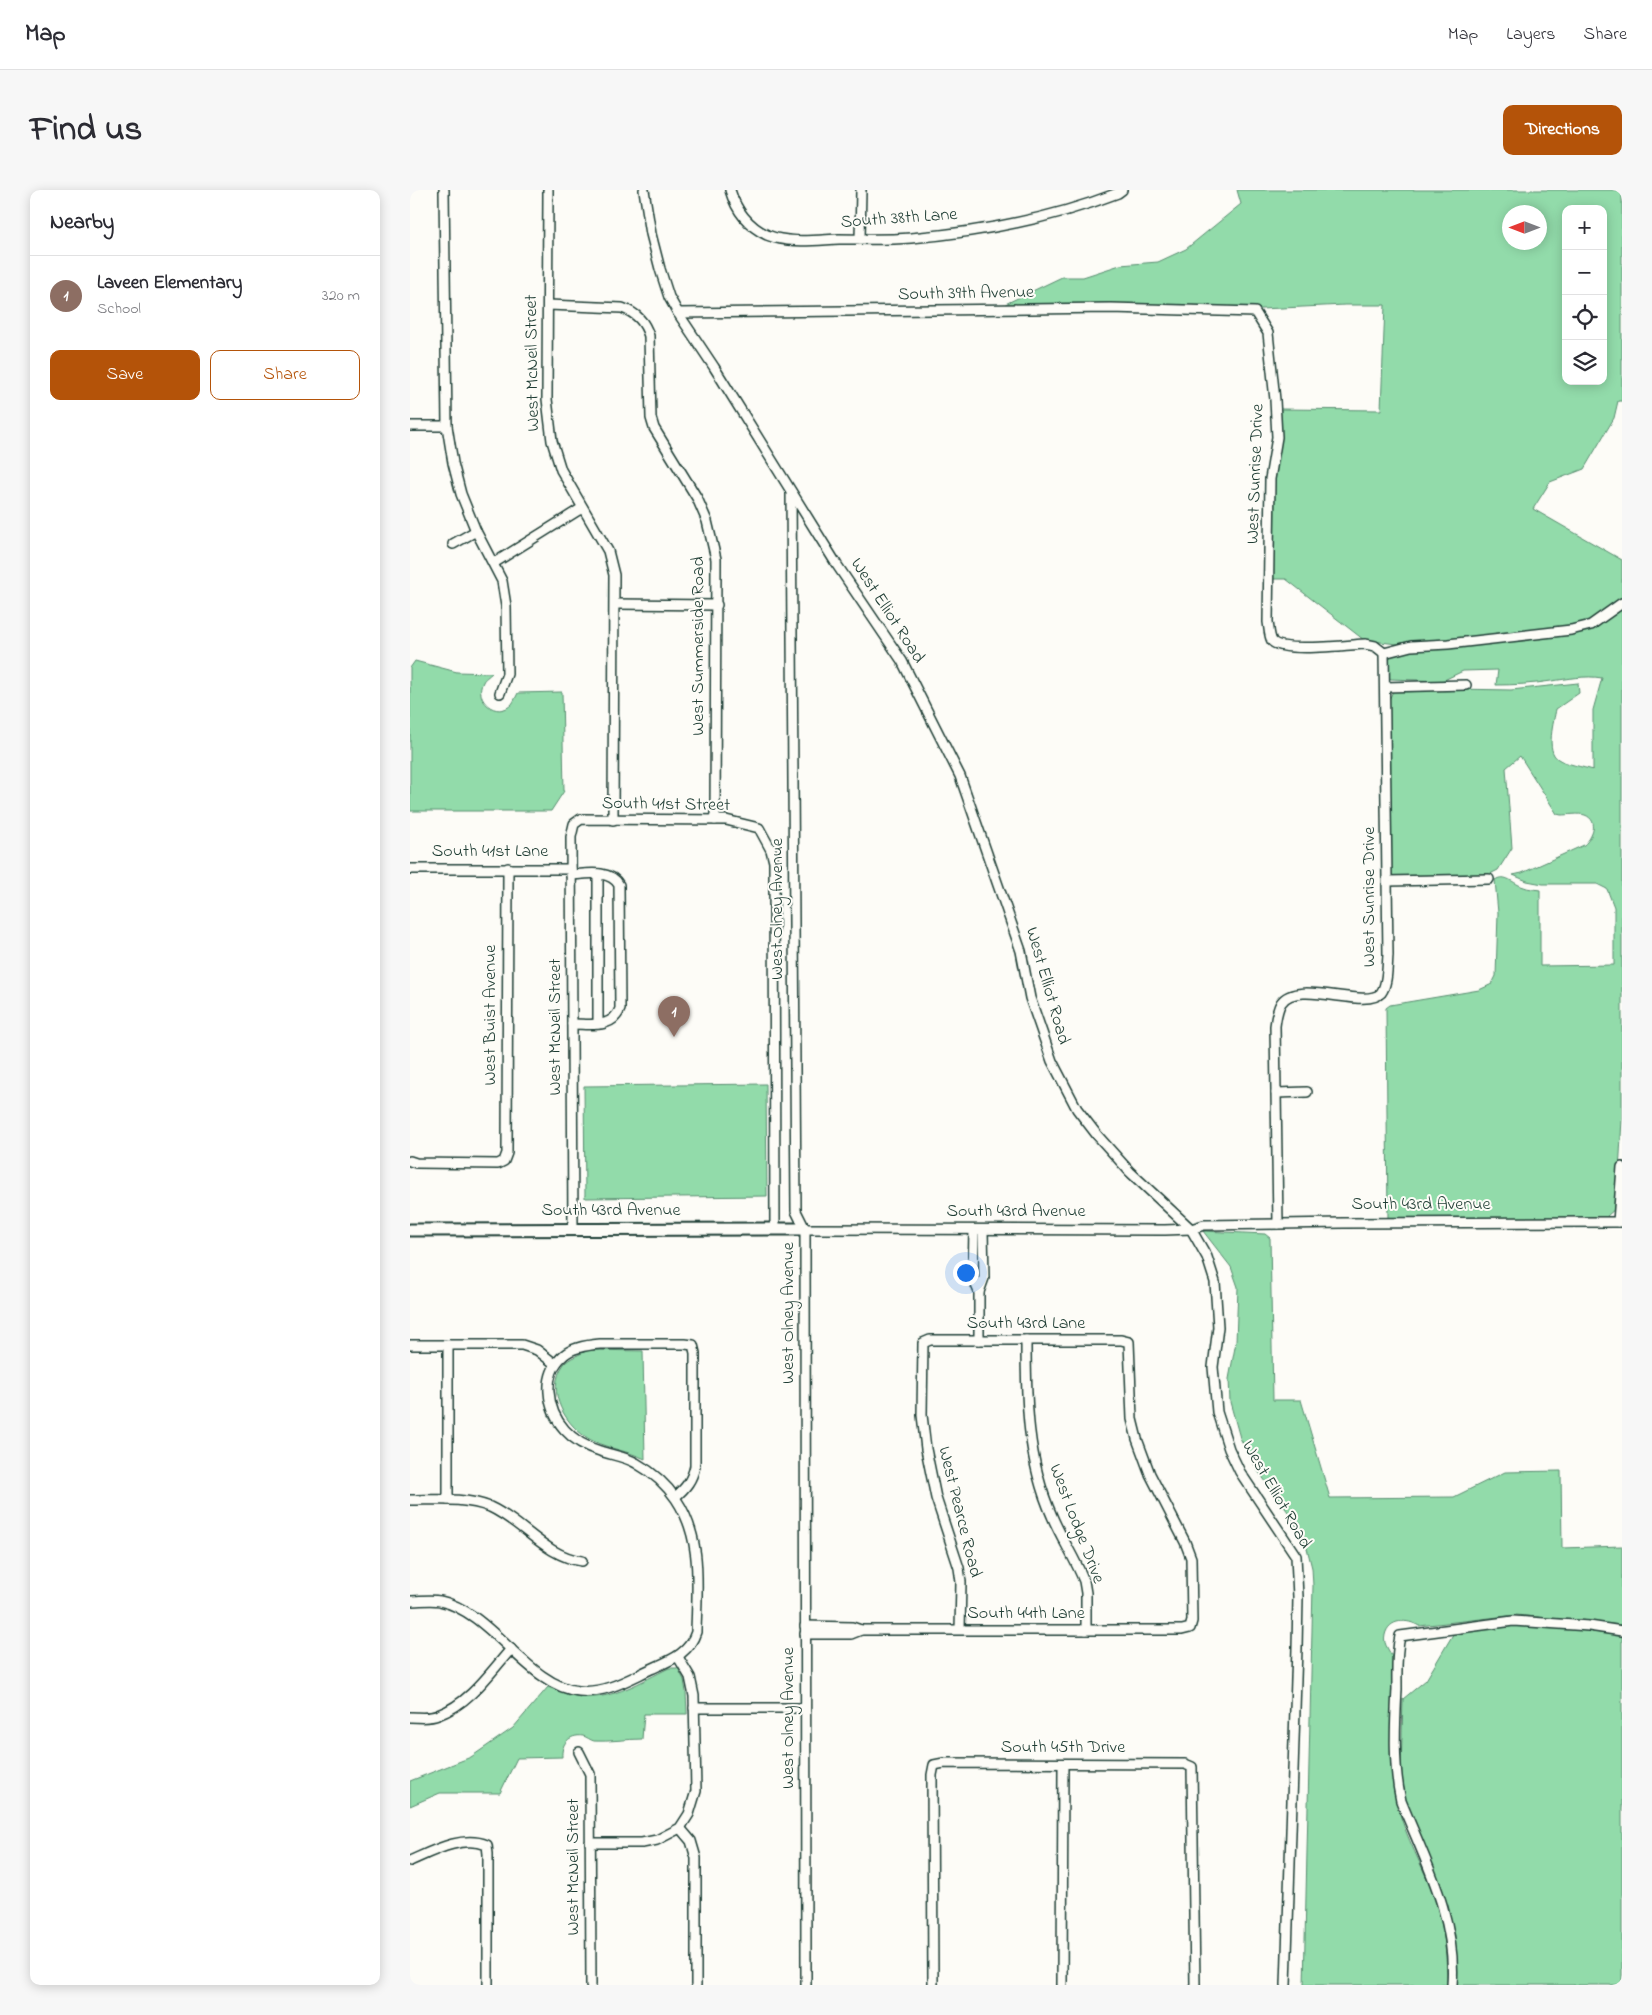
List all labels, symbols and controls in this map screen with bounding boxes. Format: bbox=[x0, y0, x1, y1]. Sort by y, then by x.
text: Map bbox=[25, 17, 66, 52]
text: Map bbox=[1448, 22, 1478, 48]
text: Layers bbox=[1506, 22, 1556, 48]
text: Share bbox=[1584, 22, 1627, 48]
text: Find us bbox=[30, 105, 142, 156]
button: Directions bbox=[1503, 105, 1622, 155]
street label: South 38th Lane bbox=[840, 202, 959, 236]
north arrow bbox=[1502, 205, 1547, 250]
map controls bbox=[1562, 205, 1607, 385]
button: + bbox=[1562, 205, 1607, 250]
text: Nearby bbox=[50, 208, 114, 238]
button: − bbox=[1562, 250, 1607, 295]
text: Laveen Elementary bbox=[97, 270, 242, 297]
street label: South 39th Avenue bbox=[898, 280, 1035, 308]
text: 1 bbox=[63, 284, 69, 308]
text: 320 m bbox=[322, 284, 360, 308]
street label: West McNeil Street bbox=[519, 294, 547, 432]
button: locate bbox=[1562, 295, 1607, 340]
text: School bbox=[97, 297, 141, 321]
button: layers bbox=[1562, 340, 1607, 385]
button: Save bbox=[50, 350, 200, 400]
button: Share bbox=[210, 350, 360, 400]
street label: West Sunrise Drive bbox=[1241, 402, 1271, 545]
street label: West Elliot Road bbox=[843, 553, 931, 669]
street label: West Summerside Road bbox=[686, 556, 712, 736]
street label: South 41st Street bbox=[602, 791, 730, 819]
street label: West Sunrise Drive bbox=[1357, 826, 1383, 967]
street label: West Olney Avenue bbox=[765, 837, 791, 980]
street label: South 41st Lane bbox=[432, 839, 549, 865]
street label: West Elliot Road bbox=[1018, 924, 1076, 1048]
street label: West Buist Avenue bbox=[478, 944, 504, 1085]
street label: West McNeil Street bbox=[543, 959, 569, 1095]
pin: 1 bbox=[658, 996, 690, 1037]
street label: South 43rd Avenue bbox=[1351, 1192, 1491, 1218]
street label: South 43rd Avenue bbox=[541, 1198, 681, 1224]
street label: South 43rd Avenue bbox=[946, 1199, 1086, 1225]
street label: West Olney Avenue bbox=[776, 1241, 802, 1384]
your location bbox=[953, 1260, 979, 1286]
street label: South 43rd Lane bbox=[967, 1311, 1086, 1337]
street label: West Elliot Road bbox=[1234, 1436, 1318, 1554]
street label: West Pearce Road bbox=[930, 1444, 988, 1580]
street label: West Lodge Drive bbox=[1040, 1460, 1111, 1589]
street label: South 44th Lane bbox=[967, 1601, 1086, 1627]
street label: West Olney Avenue bbox=[776, 1646, 802, 1789]
street label: South 45th Drive bbox=[1001, 1735, 1126, 1761]
street label: West McNeil Street bbox=[561, 1799, 587, 1935]

